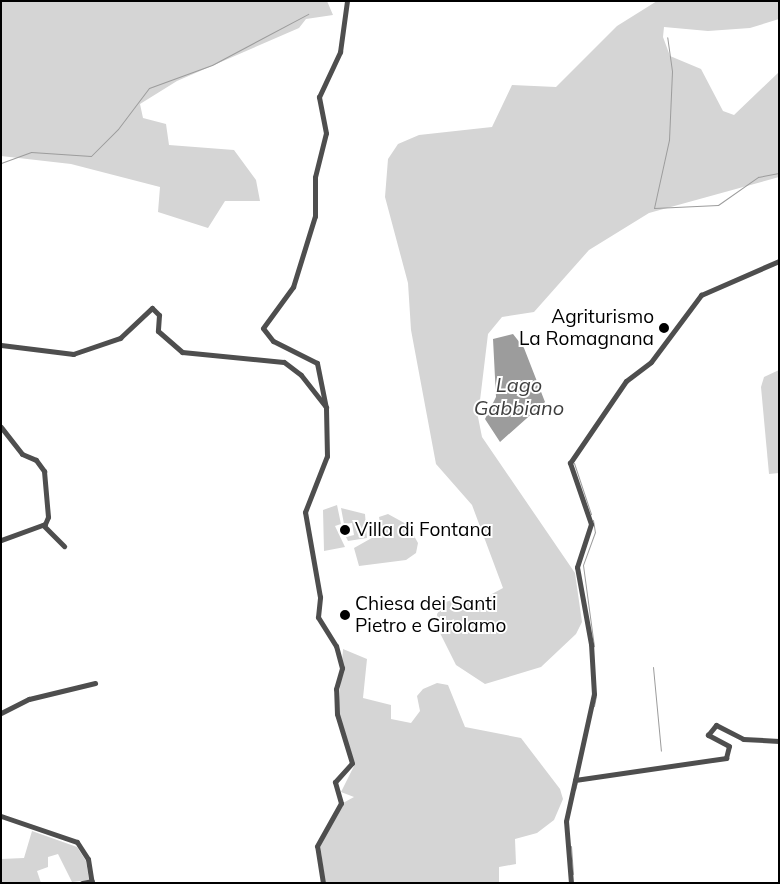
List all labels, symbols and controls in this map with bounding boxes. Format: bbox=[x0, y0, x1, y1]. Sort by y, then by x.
place label: Agriturismo La Romagnana bbox=[519, 306, 654, 350]
marker: Agriturismo La Romagnana bbox=[658, 322, 670, 334]
water label: Lago Gabbiano bbox=[474, 373, 564, 420]
place label: Villa di Fontana bbox=[355, 519, 492, 541]
marker: Villa di Fontana bbox=[339, 524, 351, 536]
place label: Chiesa dei Santi Pietro e Girolamo bbox=[355, 593, 506, 637]
marker: Chiesa dei Santi Pietro e Girolamo bbox=[339, 609, 351, 621]

